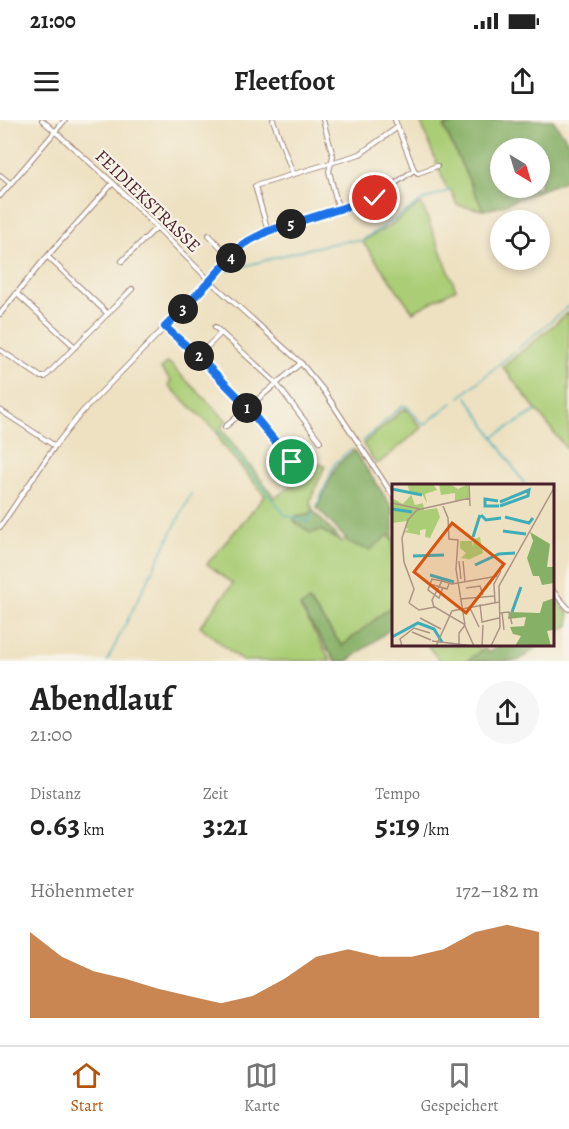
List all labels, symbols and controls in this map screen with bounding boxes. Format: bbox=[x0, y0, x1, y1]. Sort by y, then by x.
text: 21:00 bbox=[30, 6, 76, 36]
text: Fleetfoot bbox=[234, 63, 335, 99]
icon: menu bbox=[30, 65, 63, 98]
icon: share bbox=[506, 65, 539, 98]
north arrow bbox=[490, 138, 550, 198]
map controls bbox=[490, 138, 550, 270]
street label: FEIDIEKSTRASSE bbox=[90, 144, 206, 258]
pin bbox=[349, 172, 400, 223]
icon: check bbox=[358, 181, 391, 214]
pin: 5 bbox=[276, 209, 306, 239]
button: locate bbox=[490, 210, 550, 270]
text: 5 bbox=[288, 213, 294, 235]
pin: 4 bbox=[216, 243, 246, 273]
text: 4 bbox=[227, 247, 235, 269]
pin: 3 bbox=[168, 294, 198, 324]
text: 3 bbox=[180, 298, 186, 320]
pin: 2 bbox=[184, 341, 214, 371]
text: 2 bbox=[195, 345, 203, 367]
pin: 1 bbox=[232, 393, 262, 423]
text: 1 bbox=[244, 397, 250, 419]
pin bbox=[266, 436, 317, 487]
icon: arrive bbox=[275, 445, 308, 478]
inset map bbox=[392, 484, 554, 646]
text: Abendlauf bbox=[30, 676, 173, 721]
button: share bbox=[476, 681, 539, 744]
text: 21:00 bbox=[30, 721, 72, 748]
text: Distanz bbox=[30, 783, 81, 805]
text: Zeit bbox=[203, 783, 228, 805]
text: Tempo bbox=[375, 783, 420, 805]
text: 0.63 bbox=[30, 805, 80, 845]
text: 3:21 bbox=[203, 805, 248, 845]
text: 5:19 bbox=[375, 805, 420, 845]
text: km bbox=[80, 819, 105, 841]
text: /km bbox=[420, 819, 450, 841]
text: Höhenmeter bbox=[30, 877, 134, 904]
text: 172–182 m bbox=[455, 877, 539, 904]
tab: Start bbox=[70, 1059, 103, 1117]
tab: Karte bbox=[244, 1059, 280, 1117]
tab: Gespeichert bbox=[421, 1059, 499, 1117]

